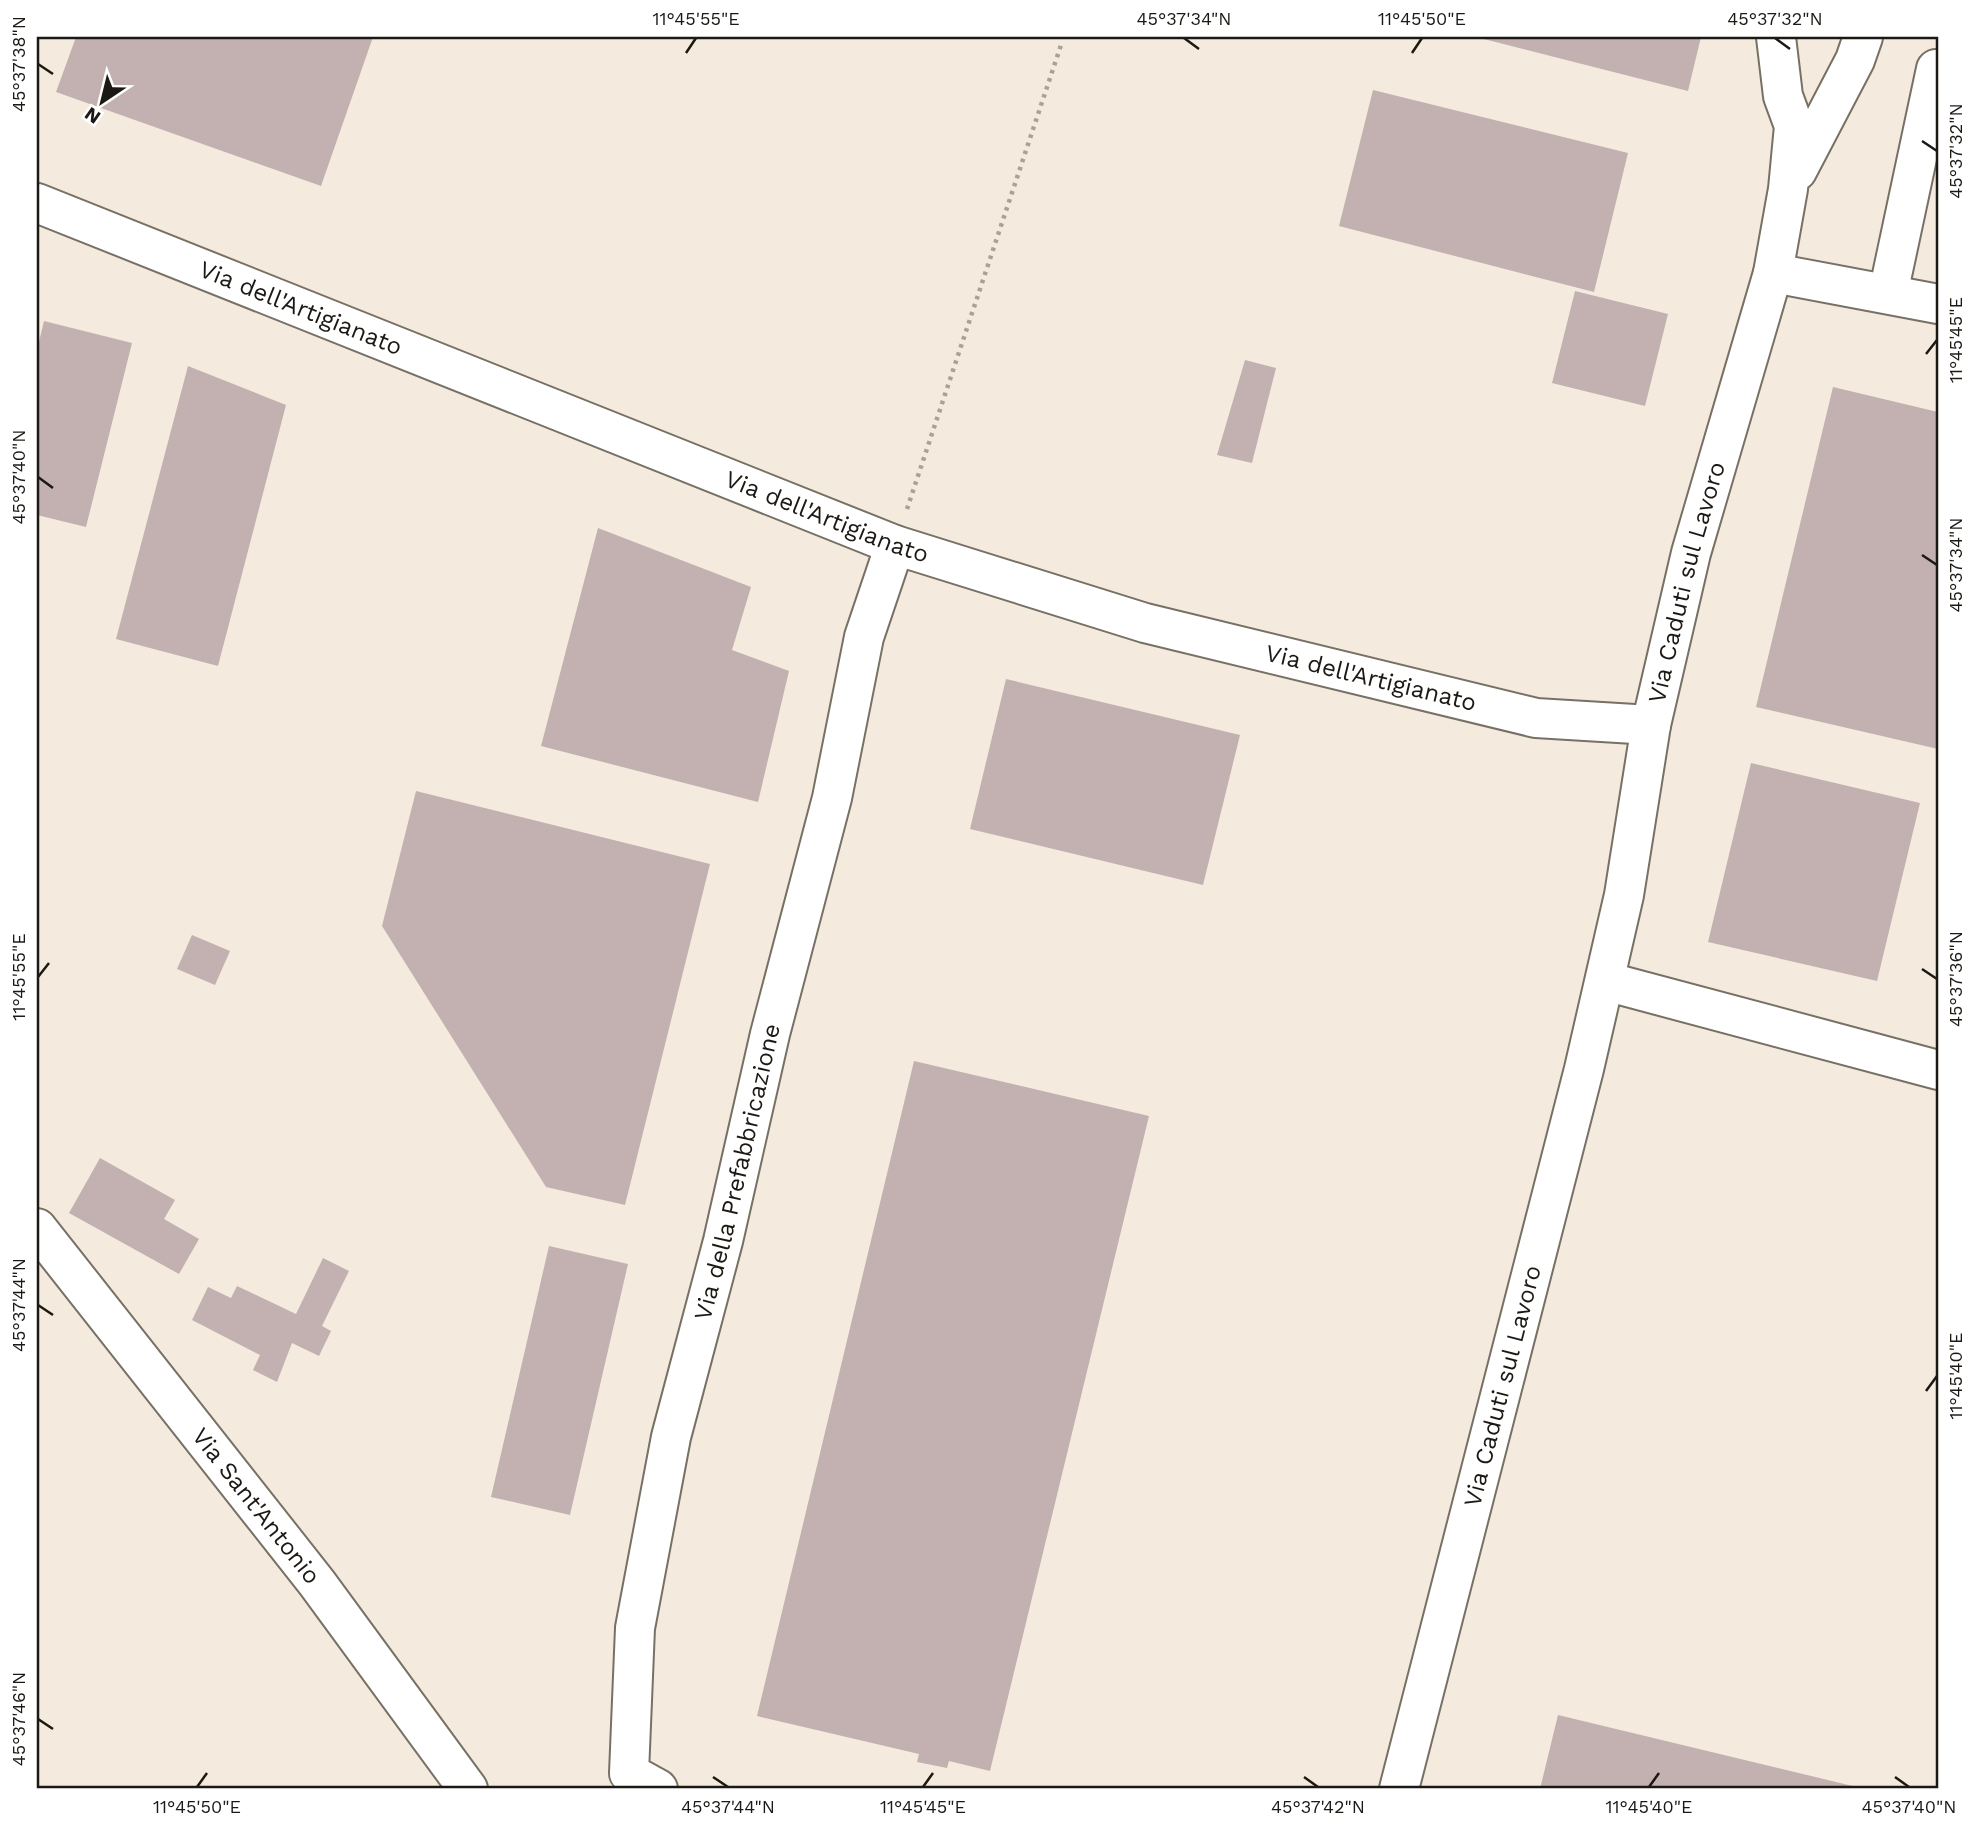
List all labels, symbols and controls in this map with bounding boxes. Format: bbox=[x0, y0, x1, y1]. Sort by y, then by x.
text: 11°45'55"E bbox=[652, 8, 740, 29]
text: 45°37'34"N bbox=[1137, 8, 1231, 29]
text: 11°45'50"E bbox=[1378, 8, 1466, 29]
text: 45°37'32"N bbox=[1727, 8, 1823, 29]
text: 45°37'38"N bbox=[8, 16, 29, 112]
north arrow bbox=[66, 66, 136, 136]
text: N bbox=[80, 102, 105, 129]
text: 45°37'32"N bbox=[1945, 103, 1966, 199]
street label: Via dell'Artigianato bbox=[195, 255, 406, 361]
text: 11°45'45"E bbox=[1945, 297, 1966, 383]
text: 45°37'40"N bbox=[8, 430, 29, 524]
street label: Via Caduti sul Lavoro bbox=[1643, 458, 1731, 706]
street label: Via dell'Artigianato bbox=[721, 465, 932, 569]
text: 45°37'34"N bbox=[1945, 518, 1966, 612]
street label: Via dell'Artigianato bbox=[1263, 639, 1479, 717]
text: 45°37'36"N bbox=[1945, 931, 1966, 1027]
text: 11°45'55"E bbox=[8, 933, 29, 1021]
street label: Via della Prefabbricazione bbox=[689, 1021, 786, 1323]
text: 45°37'44"N bbox=[8, 1258, 29, 1352]
street label: Via Caduti sul Lavoro bbox=[1458, 1262, 1547, 1510]
text: 11°45'40"E bbox=[1945, 1333, 1966, 1419]
street label: Via Sant'Antonio bbox=[186, 1422, 326, 1589]
text: 45°37'46"N bbox=[8, 1672, 29, 1766]
text: 11°45'50"E bbox=[153, 1796, 241, 1817]
text: 45°37'44"N bbox=[681, 1796, 775, 1817]
text: 11°45'45"E bbox=[880, 1796, 966, 1817]
text: 45°37'42"N bbox=[1271, 1796, 1365, 1817]
text: 11°45'40"E bbox=[1606, 1796, 1692, 1817]
text: 45°37'40"N bbox=[1862, 1796, 1956, 1817]

